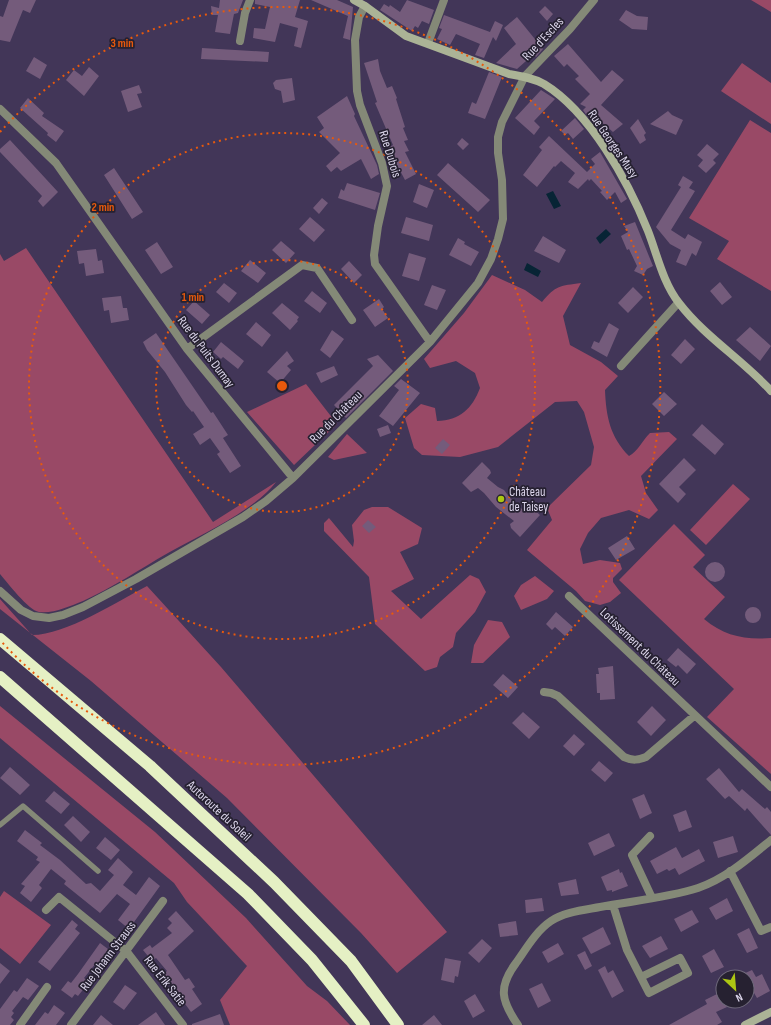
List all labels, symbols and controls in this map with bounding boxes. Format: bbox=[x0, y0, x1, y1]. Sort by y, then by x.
street label: Rue d'Escles bbox=[519, 14, 567, 64]
text: 3 min bbox=[111, 36, 133, 51]
street label: Rue Georges Musy bbox=[584, 107, 642, 181]
street label: Rue Dubois bbox=[375, 128, 405, 180]
text: 2 min bbox=[92, 200, 114, 215]
text: 1 min bbox=[182, 290, 204, 305]
street label: Rue du Puits Dumay bbox=[174, 313, 238, 391]
centre of rings bbox=[275, 379, 289, 393]
street label: Rue du Château bbox=[306, 387, 366, 447]
place label: Château de Taisey bbox=[509, 484, 548, 515]
marker: Château de Taisey bbox=[496, 494, 506, 504]
street label: Lotissement du Château bbox=[597, 605, 683, 689]
street label: Autoroute du Soleil bbox=[183, 776, 254, 845]
street label: Rue Johann Strauss bbox=[77, 918, 140, 994]
street label: Rue Erik Satie bbox=[140, 953, 190, 1009]
north arrow bbox=[715, 969, 755, 1009]
text: N bbox=[734, 990, 745, 1005]

